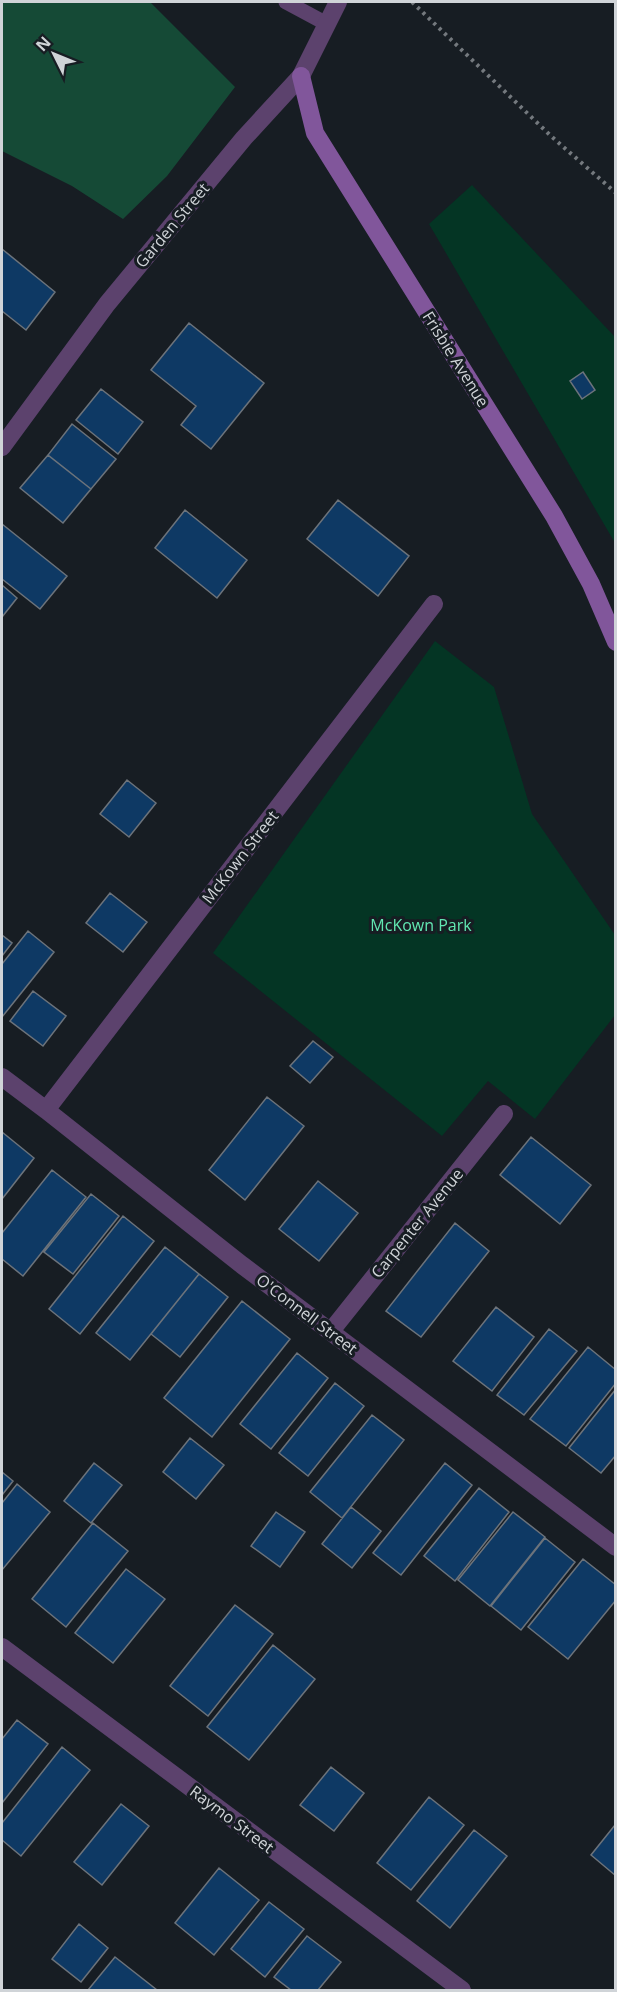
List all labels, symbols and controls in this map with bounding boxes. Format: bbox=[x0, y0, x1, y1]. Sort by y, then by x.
north arrow bbox=[24, 24, 84, 84]
text: N bbox=[31, 32, 56, 56]
street label: Garden Street bbox=[130, 178, 214, 272]
street label: Frisbie Avenue bbox=[418, 307, 494, 411]
street label: McKown Street bbox=[197, 806, 283, 908]
park label: McKown Park bbox=[370, 914, 472, 936]
street label: Carpenter Avenue bbox=[366, 1164, 468, 1282]
street label: O'Connell Street bbox=[252, 1269, 362, 1359]
street label: Raymo Street bbox=[185, 1780, 279, 1858]

